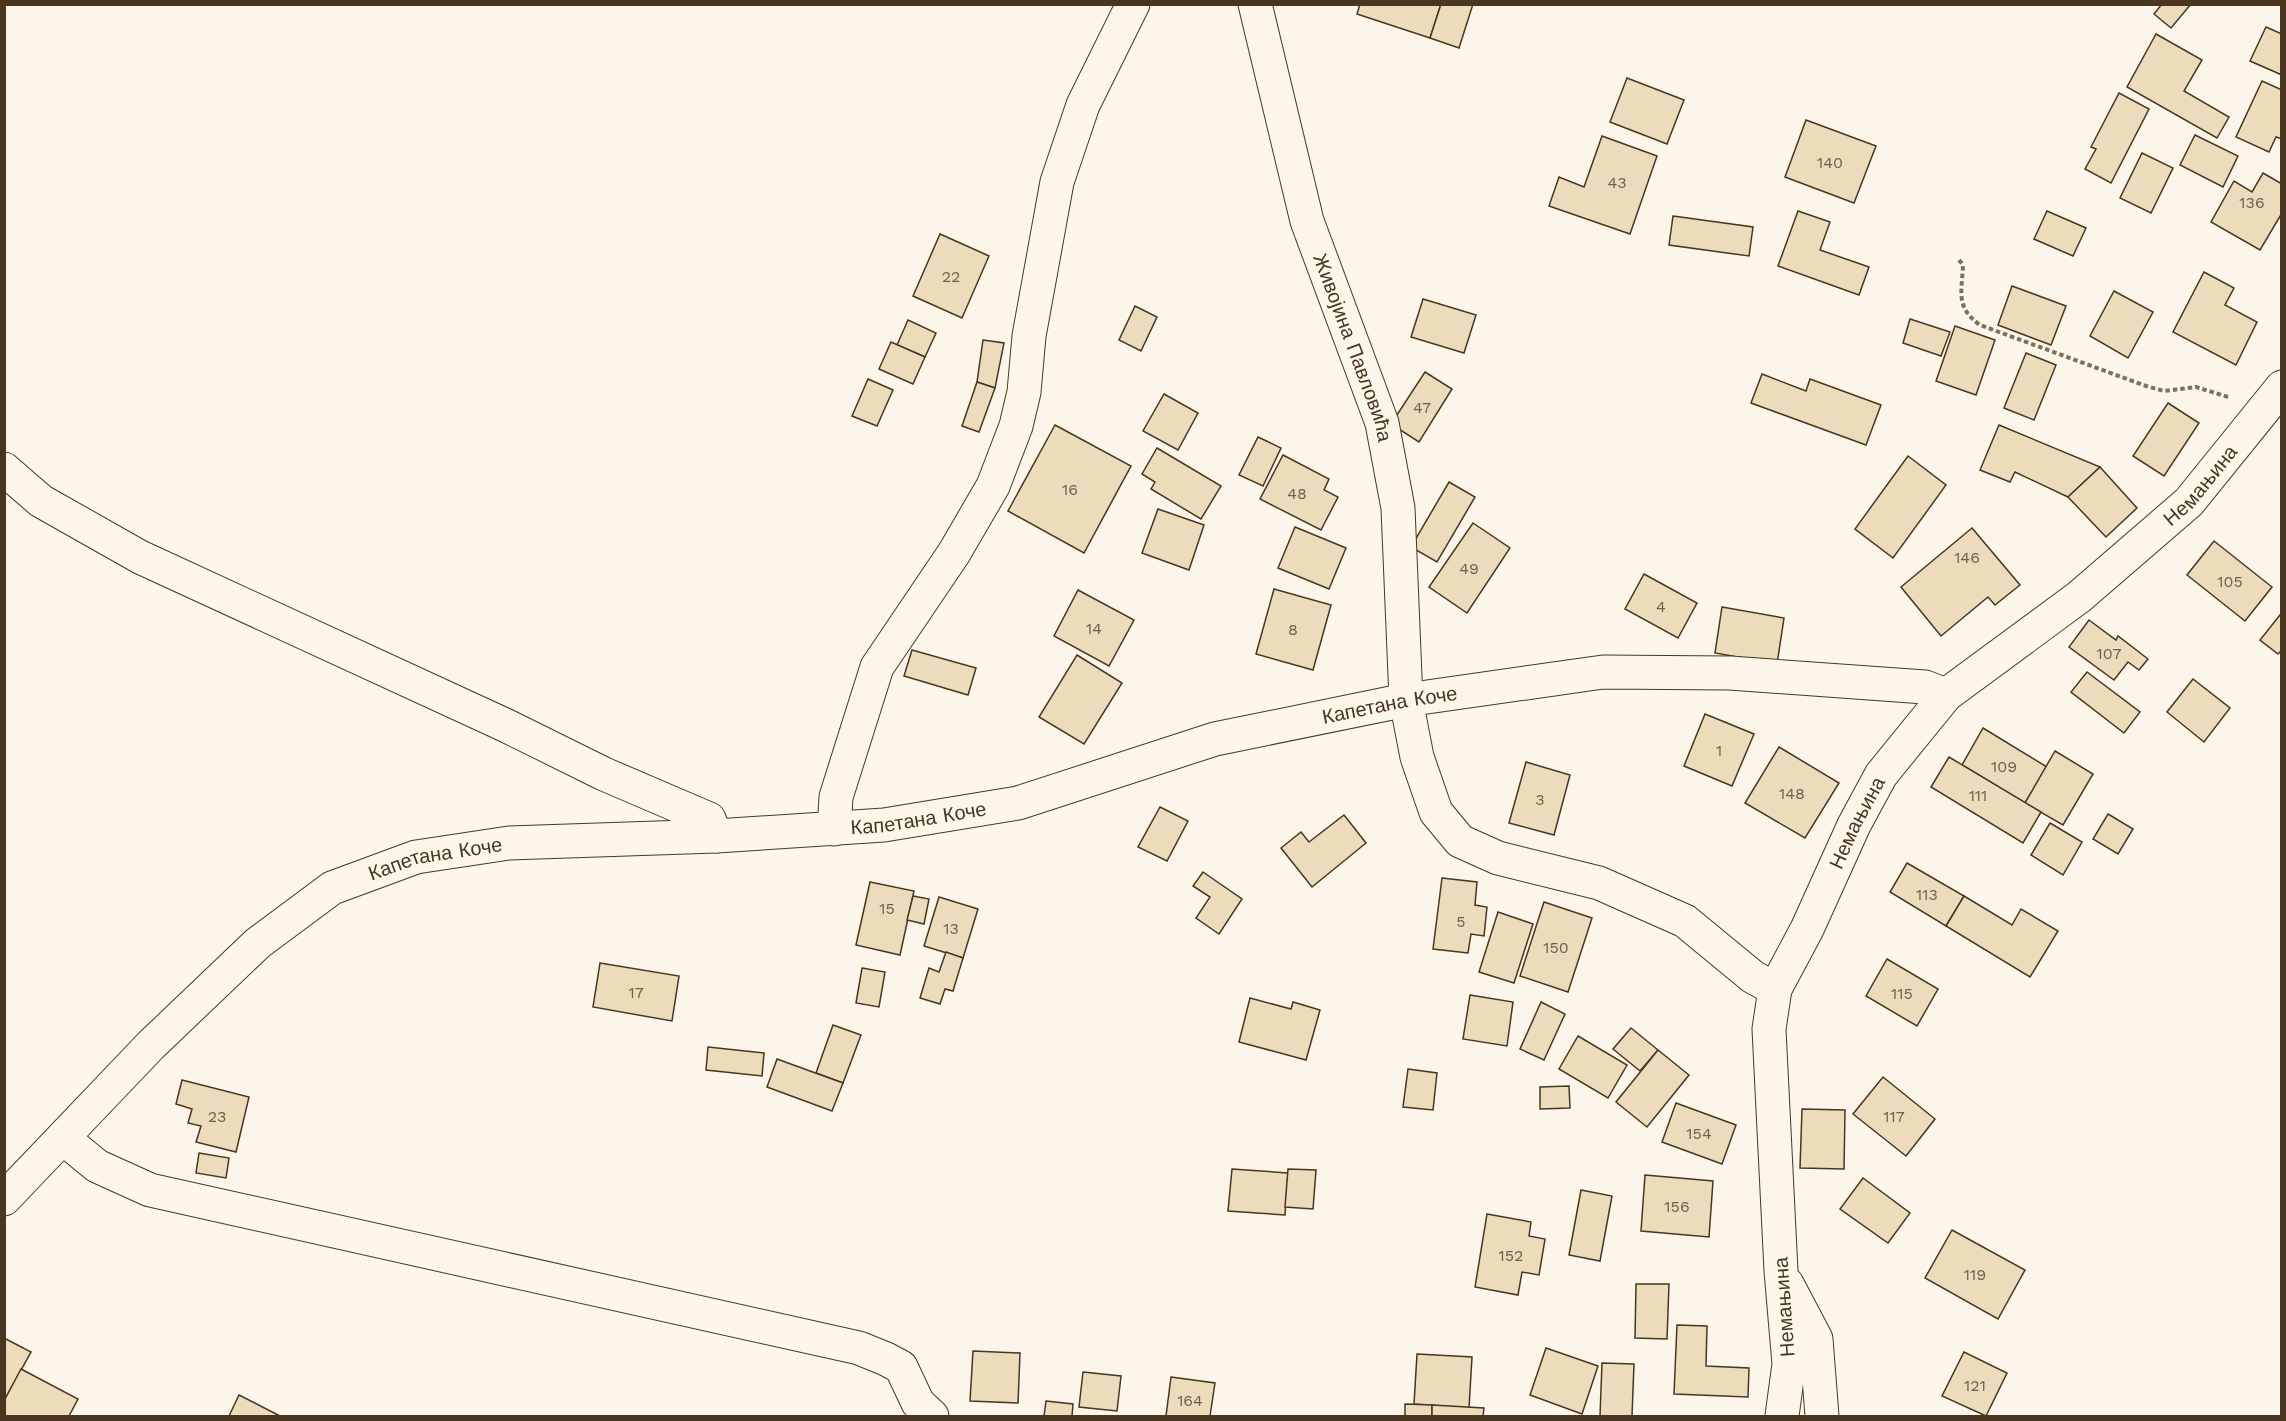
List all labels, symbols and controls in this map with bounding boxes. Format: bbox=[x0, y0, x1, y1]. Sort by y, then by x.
house number: 140 bbox=[1817, 153, 1843, 172]
house number: 43 bbox=[1607, 173, 1627, 192]
house number: 136 bbox=[2239, 193, 2265, 212]
street label: Живојина Павловића bbox=[1308, 250, 1397, 444]
house number: 22 bbox=[942, 267, 960, 286]
house number: 47 bbox=[1413, 398, 1431, 417]
street label: Немањина bbox=[2158, 439, 2243, 531]
house number: 16 bbox=[1062, 480, 1078, 499]
house number: 48 bbox=[1287, 484, 1307, 503]
house number: 146 bbox=[1954, 548, 1980, 567]
house number: 49 bbox=[1459, 559, 1479, 578]
house number: 105 bbox=[2217, 572, 2243, 591]
house number: 4 bbox=[1656, 597, 1666, 616]
house number: 14 bbox=[1086, 619, 1102, 638]
house number: 8 bbox=[1288, 620, 1298, 639]
house number: 107 bbox=[2097, 644, 2121, 663]
street label: Капетана Коче bbox=[1320, 681, 1459, 729]
house number: 1 bbox=[1716, 741, 1722, 760]
house number: 109 bbox=[1991, 757, 2017, 776]
street label: Немањина bbox=[1824, 772, 1890, 873]
house number: 148 bbox=[1779, 784, 1805, 803]
house number: 111 bbox=[1969, 786, 1987, 805]
house number: 3 bbox=[1535, 790, 1545, 809]
street label: Капетана Коче bbox=[850, 796, 988, 839]
street label: Капетана Коче bbox=[365, 832, 504, 886]
house number: 113 bbox=[1916, 885, 1938, 904]
house number: 15 bbox=[879, 899, 895, 918]
house number: 5 bbox=[1456, 912, 1466, 931]
house number: 13 bbox=[943, 919, 959, 938]
house number: 150 bbox=[1543, 938, 1569, 957]
house number: 17 bbox=[628, 983, 644, 1002]
house number: 115 bbox=[1891, 984, 1913, 1003]
house number: 23 bbox=[208, 1107, 226, 1126]
house number: 117 bbox=[1883, 1107, 1905, 1126]
house number: 154 bbox=[1686, 1124, 1712, 1143]
house number: 156 bbox=[1664, 1197, 1690, 1216]
house number: 152 bbox=[1499, 1246, 1523, 1265]
street label: Немањина bbox=[1768, 1255, 1799, 1358]
house number: 119 bbox=[1964, 1265, 1986, 1284]
house number: 121 bbox=[1964, 1376, 1986, 1395]
house number: 164 bbox=[1177, 1391, 1203, 1410]

